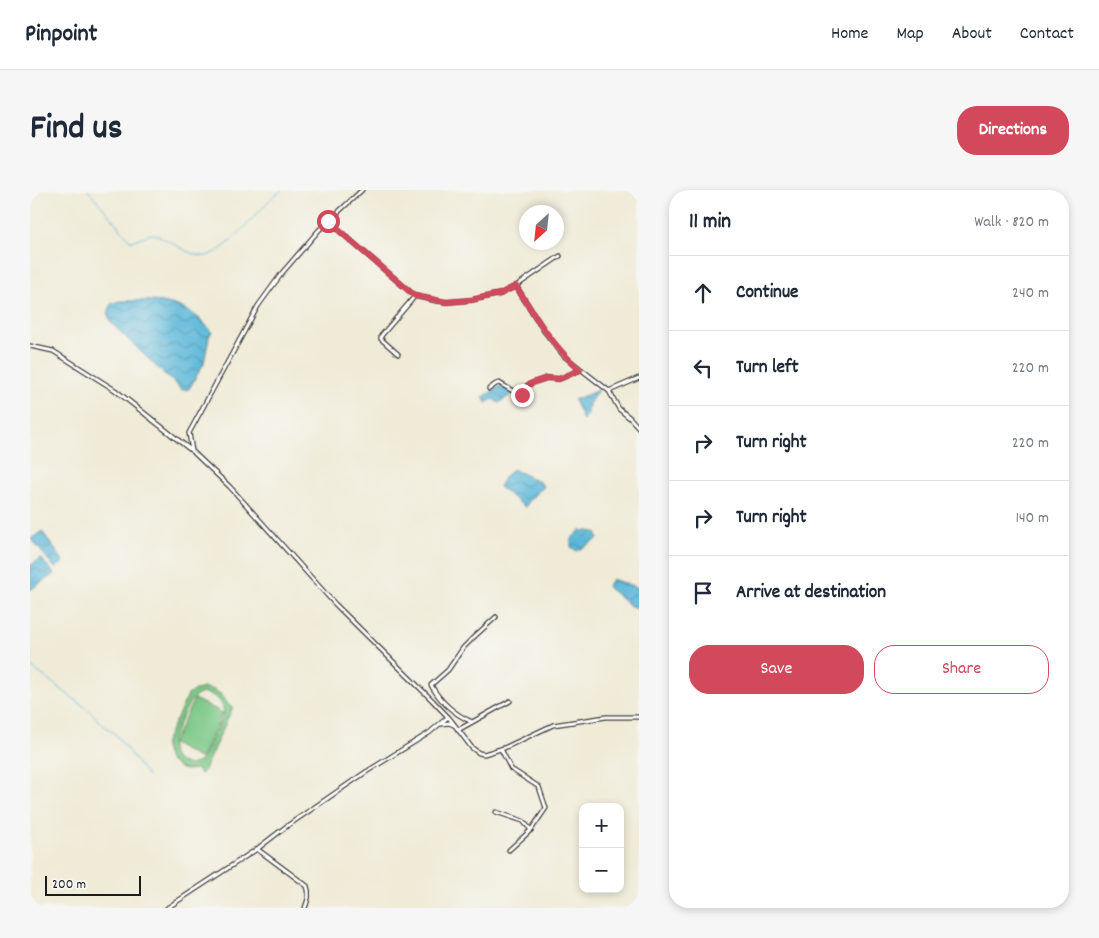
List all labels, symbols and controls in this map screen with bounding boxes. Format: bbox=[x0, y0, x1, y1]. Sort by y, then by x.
text: Pinpoint bbox=[25, 18, 97, 52]
text: Home bbox=[831, 22, 868, 47]
text: Map bbox=[896, 22, 924, 47]
text: About bbox=[952, 22, 992, 47]
text: Contact bbox=[1020, 22, 1074, 47]
text: Find us bbox=[30, 105, 122, 155]
button: Directions bbox=[957, 106, 1069, 155]
north arrow bbox=[519, 205, 564, 250]
text: 11 min bbox=[689, 208, 731, 238]
route start bbox=[317, 210, 340, 233]
text: Walk · 820 m bbox=[974, 211, 1049, 234]
icon: ahead bbox=[689, 279, 717, 307]
text: Continue bbox=[736, 280, 798, 307]
text: 240 m bbox=[1012, 282, 1049, 305]
icon: left bbox=[689, 354, 717, 382]
text: Turn left bbox=[736, 355, 799, 382]
text: 220 m bbox=[1012, 357, 1049, 380]
route end bbox=[511, 384, 534, 407]
icon: right bbox=[689, 429, 717, 457]
text: Turn right bbox=[736, 430, 807, 457]
text: 220 m bbox=[1012, 432, 1049, 455]
icon: right bbox=[689, 504, 717, 532]
text: Turn right bbox=[736, 505, 807, 532]
text: 140 m bbox=[1015, 507, 1049, 530]
icon: arrive bbox=[689, 579, 717, 607]
text: Arrive at destination bbox=[736, 580, 886, 607]
button: Save bbox=[689, 645, 864, 694]
button: Share bbox=[874, 645, 1049, 694]
map controls bbox=[579, 803, 624, 893]
button: + bbox=[579, 803, 624, 848]
button: − bbox=[579, 848, 624, 893]
scale bar bbox=[45, 873, 141, 896]
text: 200 m bbox=[52, 875, 86, 895]

